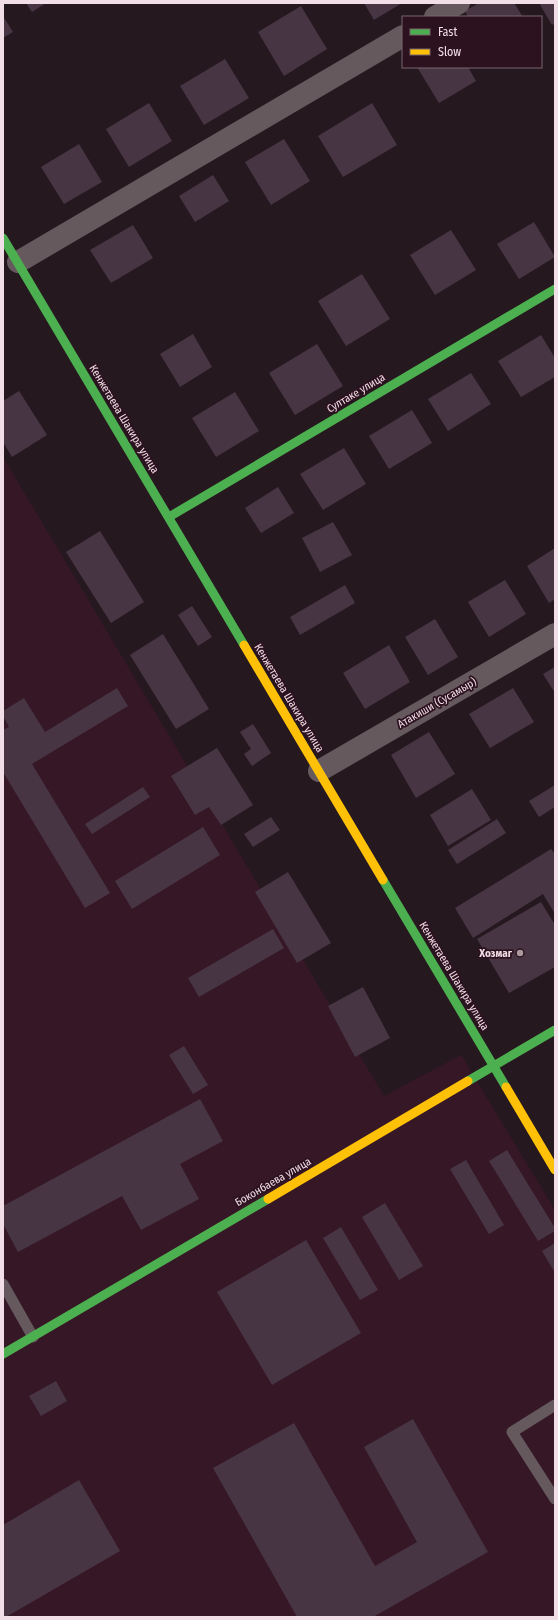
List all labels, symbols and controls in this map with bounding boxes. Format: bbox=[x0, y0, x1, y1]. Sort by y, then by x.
legend bbox=[402, 16, 542, 68]
text: Fast bbox=[438, 25, 457, 39]
text: Slow bbox=[438, 45, 461, 59]
street label: Кенжетаева Шакира улица bbox=[86, 362, 162, 476]
street label: Султаке улица bbox=[325, 371, 387, 415]
street label: Кенжетаева Шакира улица bbox=[251, 641, 327, 755]
street label: Атакиши (Сусамыр) bbox=[395, 675, 479, 731]
street label: Кенжетаева Шакира улица bbox=[416, 919, 492, 1033]
place label: Хозмаг bbox=[478, 947, 513, 960]
marker: Хозмаг bbox=[515, 948, 525, 958]
street label: Боконбаева улица bbox=[233, 1155, 313, 1209]

